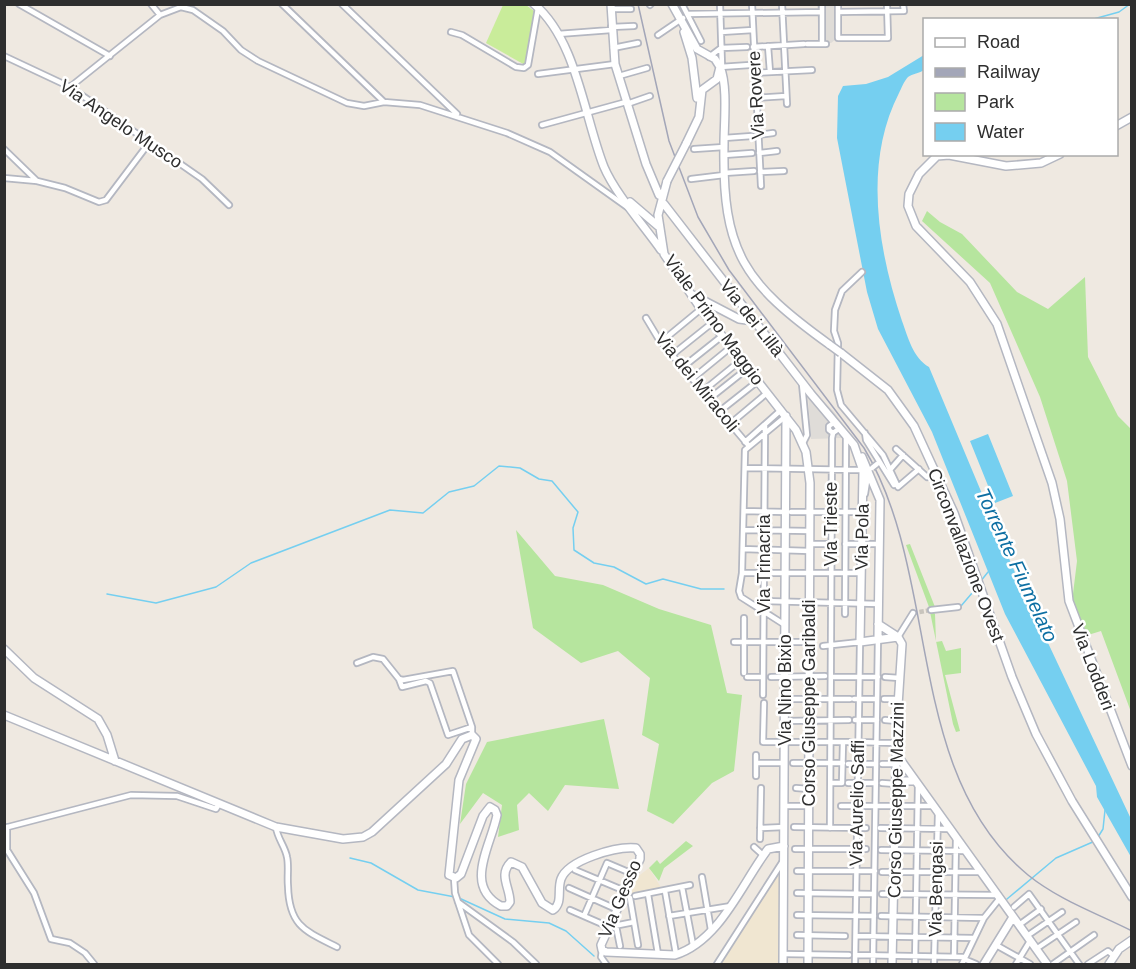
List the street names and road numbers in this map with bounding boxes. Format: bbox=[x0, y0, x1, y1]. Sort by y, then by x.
street label: Via Rovere bbox=[744, 50, 768, 140]
street label: Via Angelo Musco bbox=[56, 76, 186, 172]
street label: Viale Primo Maggio bbox=[660, 251, 768, 389]
street label: Via dei Lillà bbox=[716, 276, 789, 361]
street label: Via dei Miracoli bbox=[651, 328, 743, 436]
street label: Circonvallazione Ovest bbox=[924, 465, 1008, 645]
street label: Via Trieste bbox=[821, 482, 841, 566]
street label: Via Pola bbox=[851, 502, 873, 571]
street label: Via Trinacria bbox=[754, 513, 774, 614]
street label: Corso Giuseppe Garibaldi bbox=[799, 599, 819, 807]
street label: Via Lodderi bbox=[1067, 621, 1119, 713]
street label: Via Nino Bixio bbox=[775, 634, 795, 746]
street label: Corso Giuseppe Mazzini bbox=[884, 702, 908, 898]
street label: Via Aurelio Saffi bbox=[846, 740, 868, 866]
street label: Via Bengasi bbox=[925, 841, 947, 937]
street label: Via Gesso bbox=[595, 857, 645, 941]

